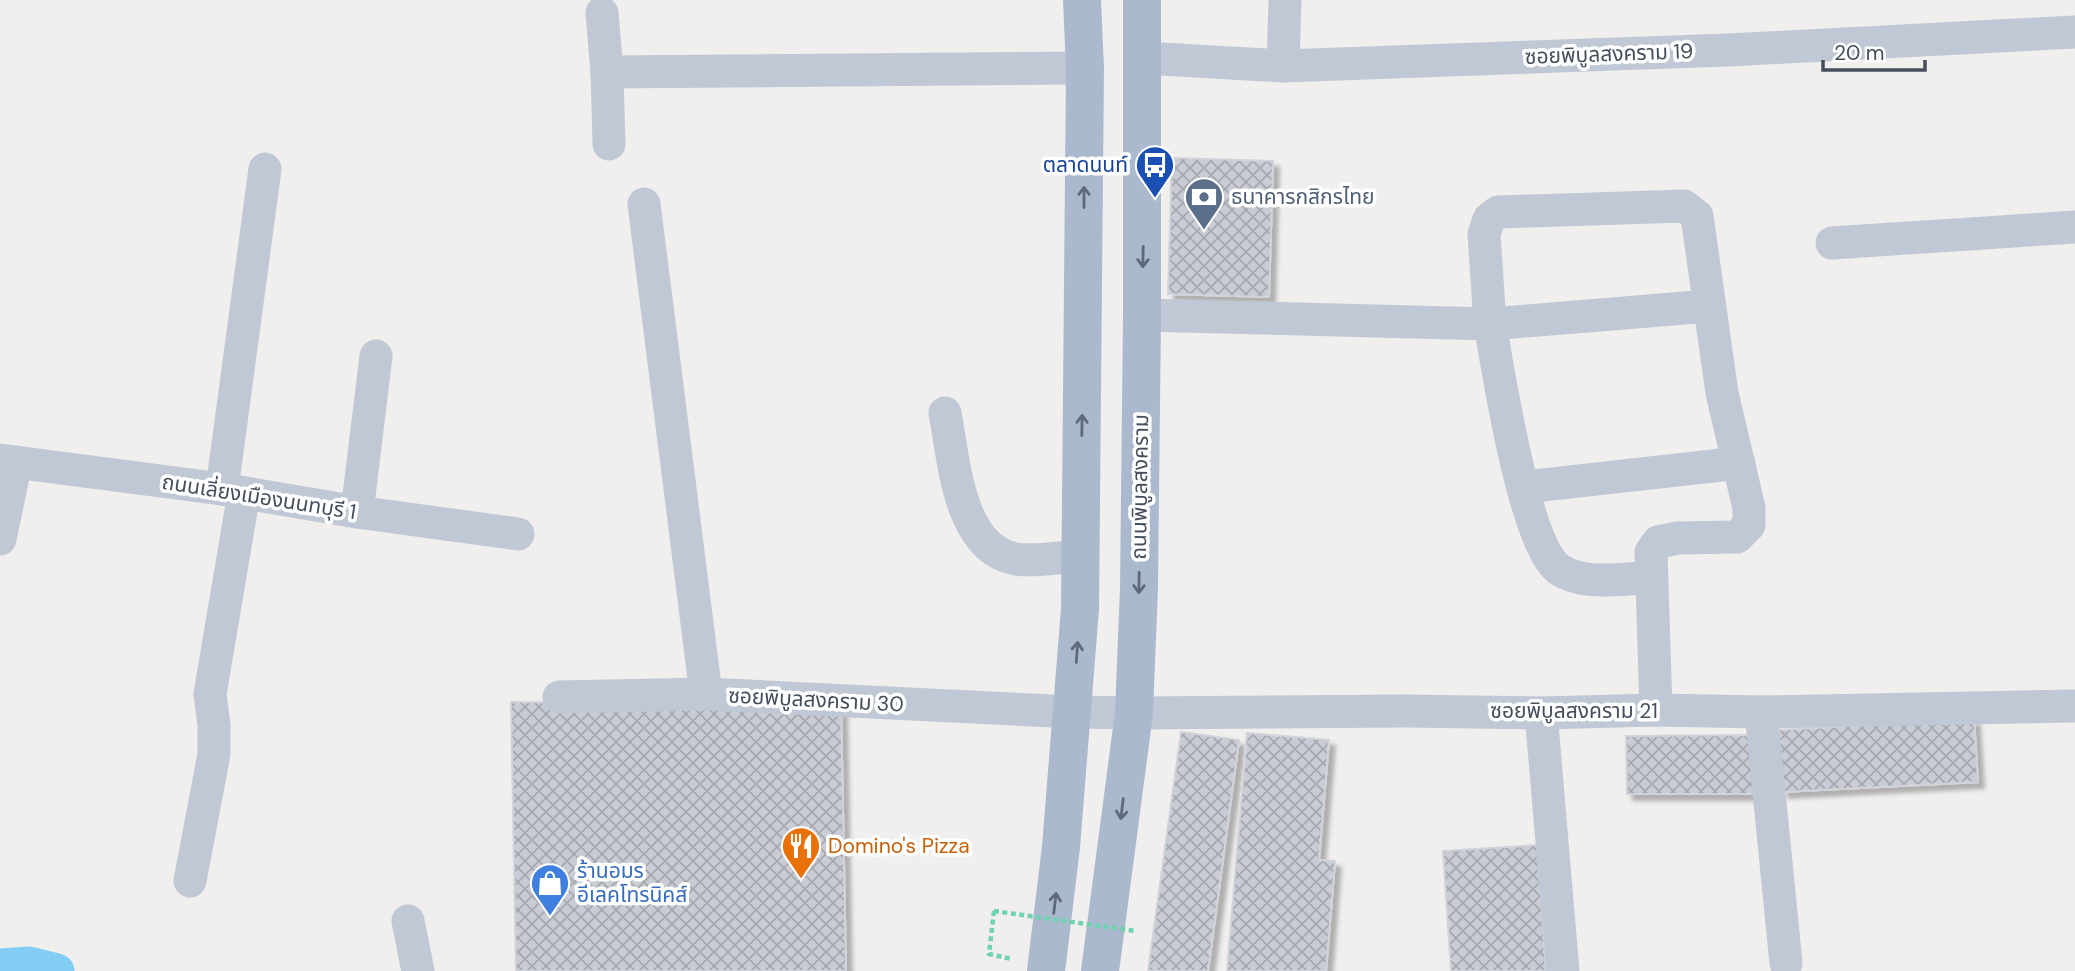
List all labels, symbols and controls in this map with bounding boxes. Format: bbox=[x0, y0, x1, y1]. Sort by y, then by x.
scale bar bbox=[1823, 28, 1924, 72]
street label: ซอยพิบูลสงคราม 19 bbox=[1524, 37, 1694, 71]
text: 20 m bbox=[1834, 39, 1885, 67]
bus stop icon: ตลาดนนท์ bbox=[1134, 144, 1176, 199]
place label: ตลาดนนท์ bbox=[1043, 151, 1128, 179]
bank icon: ธนาคารกสิกรไทย bbox=[1183, 176, 1225, 231]
place label: ธนาคารกสิกรไทย bbox=[1231, 183, 1375, 211]
one-way arrow bbox=[1078, 186, 1091, 209]
one-way arrow bbox=[1136, 246, 1149, 269]
one-way arrow bbox=[1076, 414, 1089, 437]
street label: ถนนพิบูลสงคราม bbox=[1125, 414, 1155, 560]
street label: ถนนเลี่ยงเมืองนนทบุรี 1 bbox=[160, 467, 358, 526]
one-way arrow bbox=[1132, 571, 1145, 594]
one-way arrow bbox=[1070, 641, 1083, 664]
street label: ซอยพิบูลสงคราม 30 bbox=[728, 681, 904, 719]
street label: ซอยพิบูลสงคราม 21 bbox=[1490, 697, 1658, 725]
one-way arrow bbox=[1115, 798, 1128, 820]
restaurant icon: Domino's Pizza bbox=[780, 825, 822, 880]
place label: Domino's Pizza bbox=[828, 832, 970, 860]
place label: ร้านอมร อีเลคโทรนิคส์ bbox=[577, 857, 687, 909]
shop icon: ร้านอมร อีเลคโทรนิคส์ bbox=[529, 862, 571, 917]
one-way arrow bbox=[1048, 892, 1061, 915]

